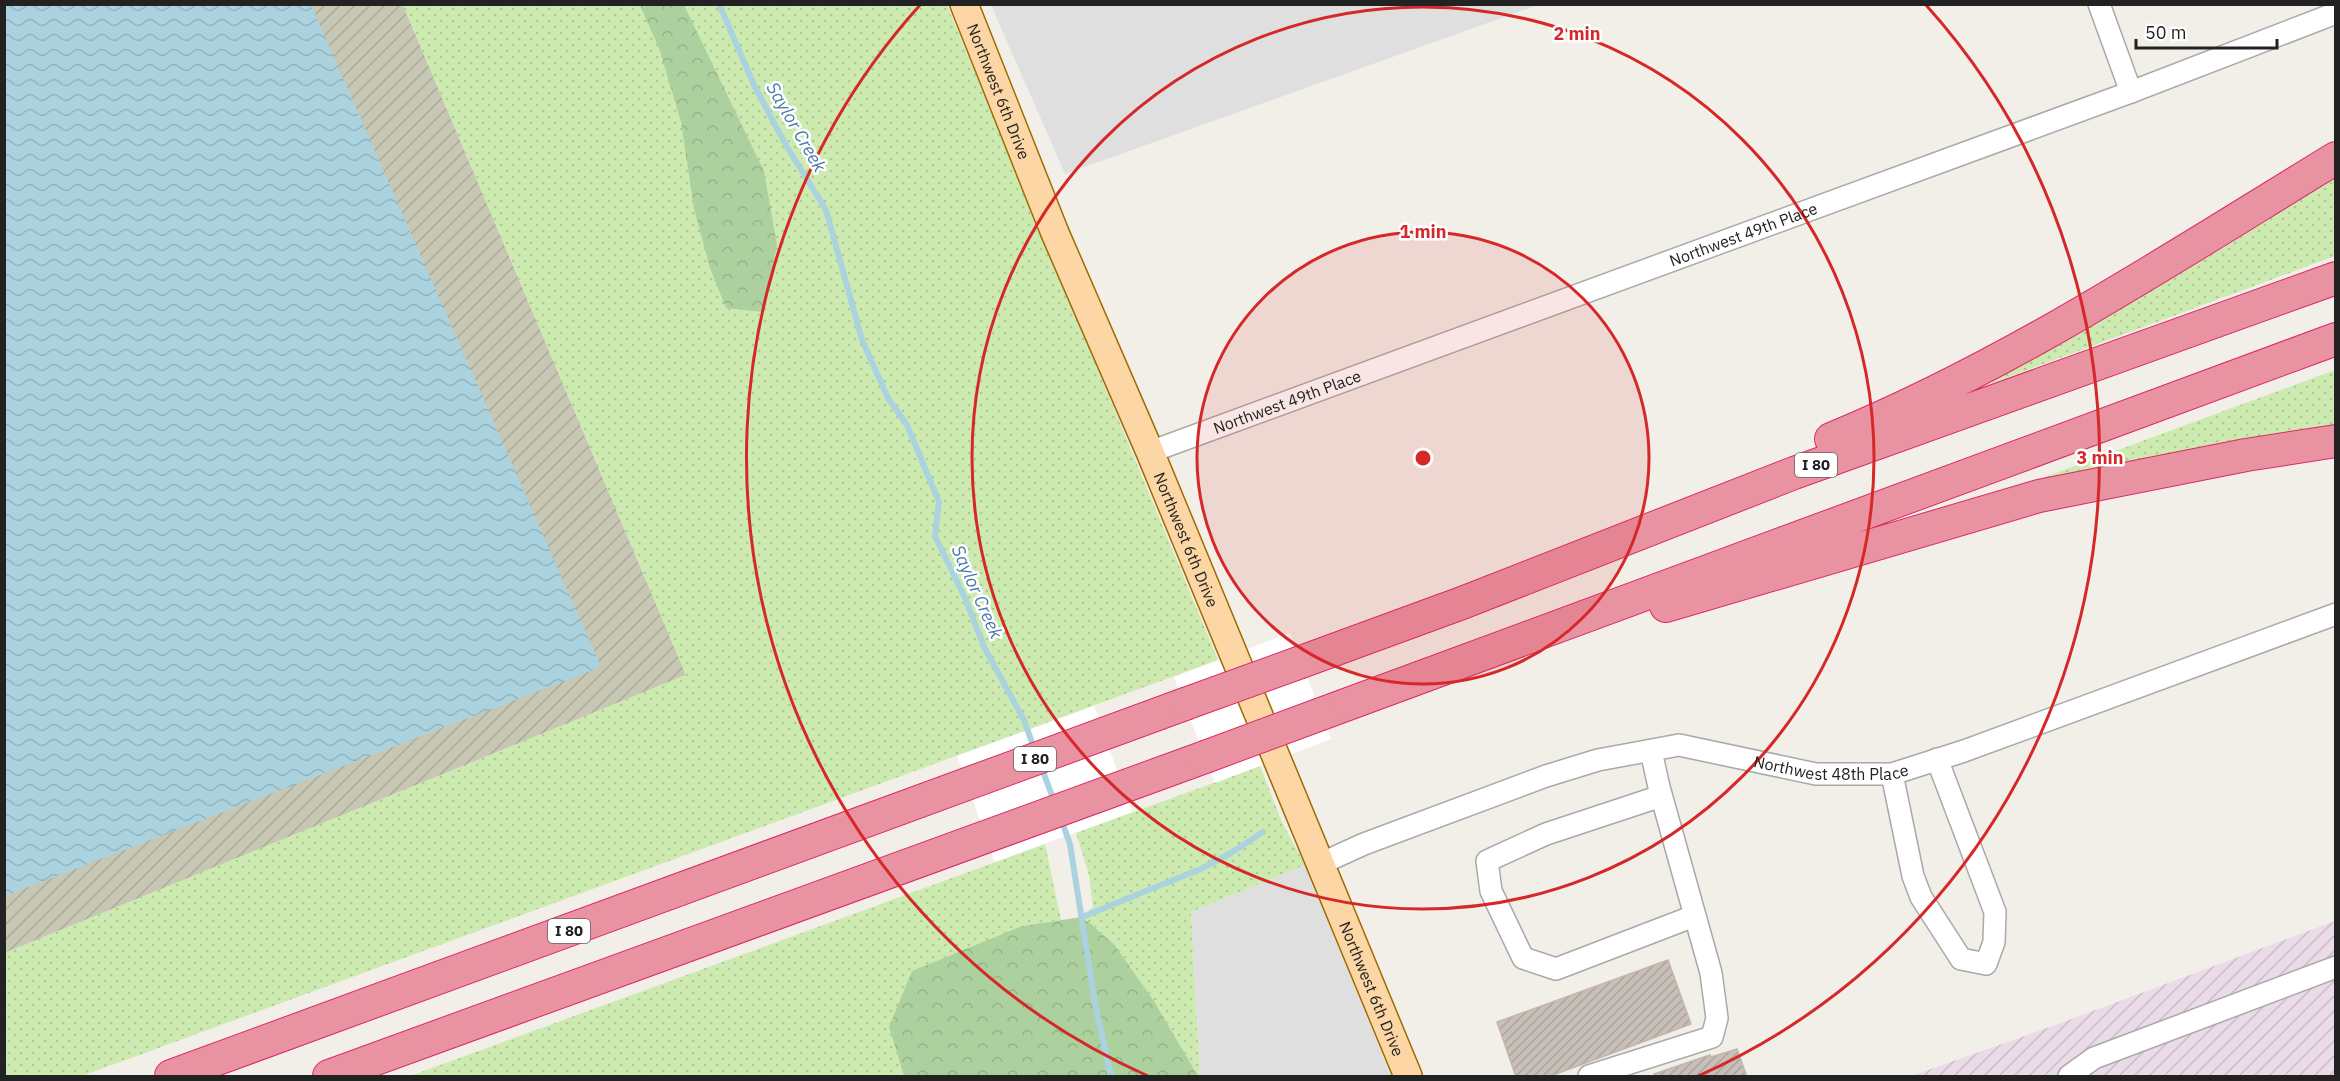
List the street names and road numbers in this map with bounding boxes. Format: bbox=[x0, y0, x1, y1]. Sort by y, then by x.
street label: Northwest 6th Drive bbox=[963, 21, 1035, 162]
street label: Northwest 49th Place bbox=[1667, 198, 1820, 271]
street label: Northwest 49th Place bbox=[1210, 365, 1364, 438]
road number: I 80 bbox=[1795, 453, 1837, 477]
street label: Northwest 6th Drive bbox=[1149, 469, 1223, 610]
road number: I 80 bbox=[1014, 747, 1056, 771]
street label: Northwest 48th Place bbox=[1752, 751, 1911, 784]
street label: Northwest 6th Drive bbox=[1335, 918, 1409, 1059]
road number: I 80 bbox=[548, 919, 590, 943]

